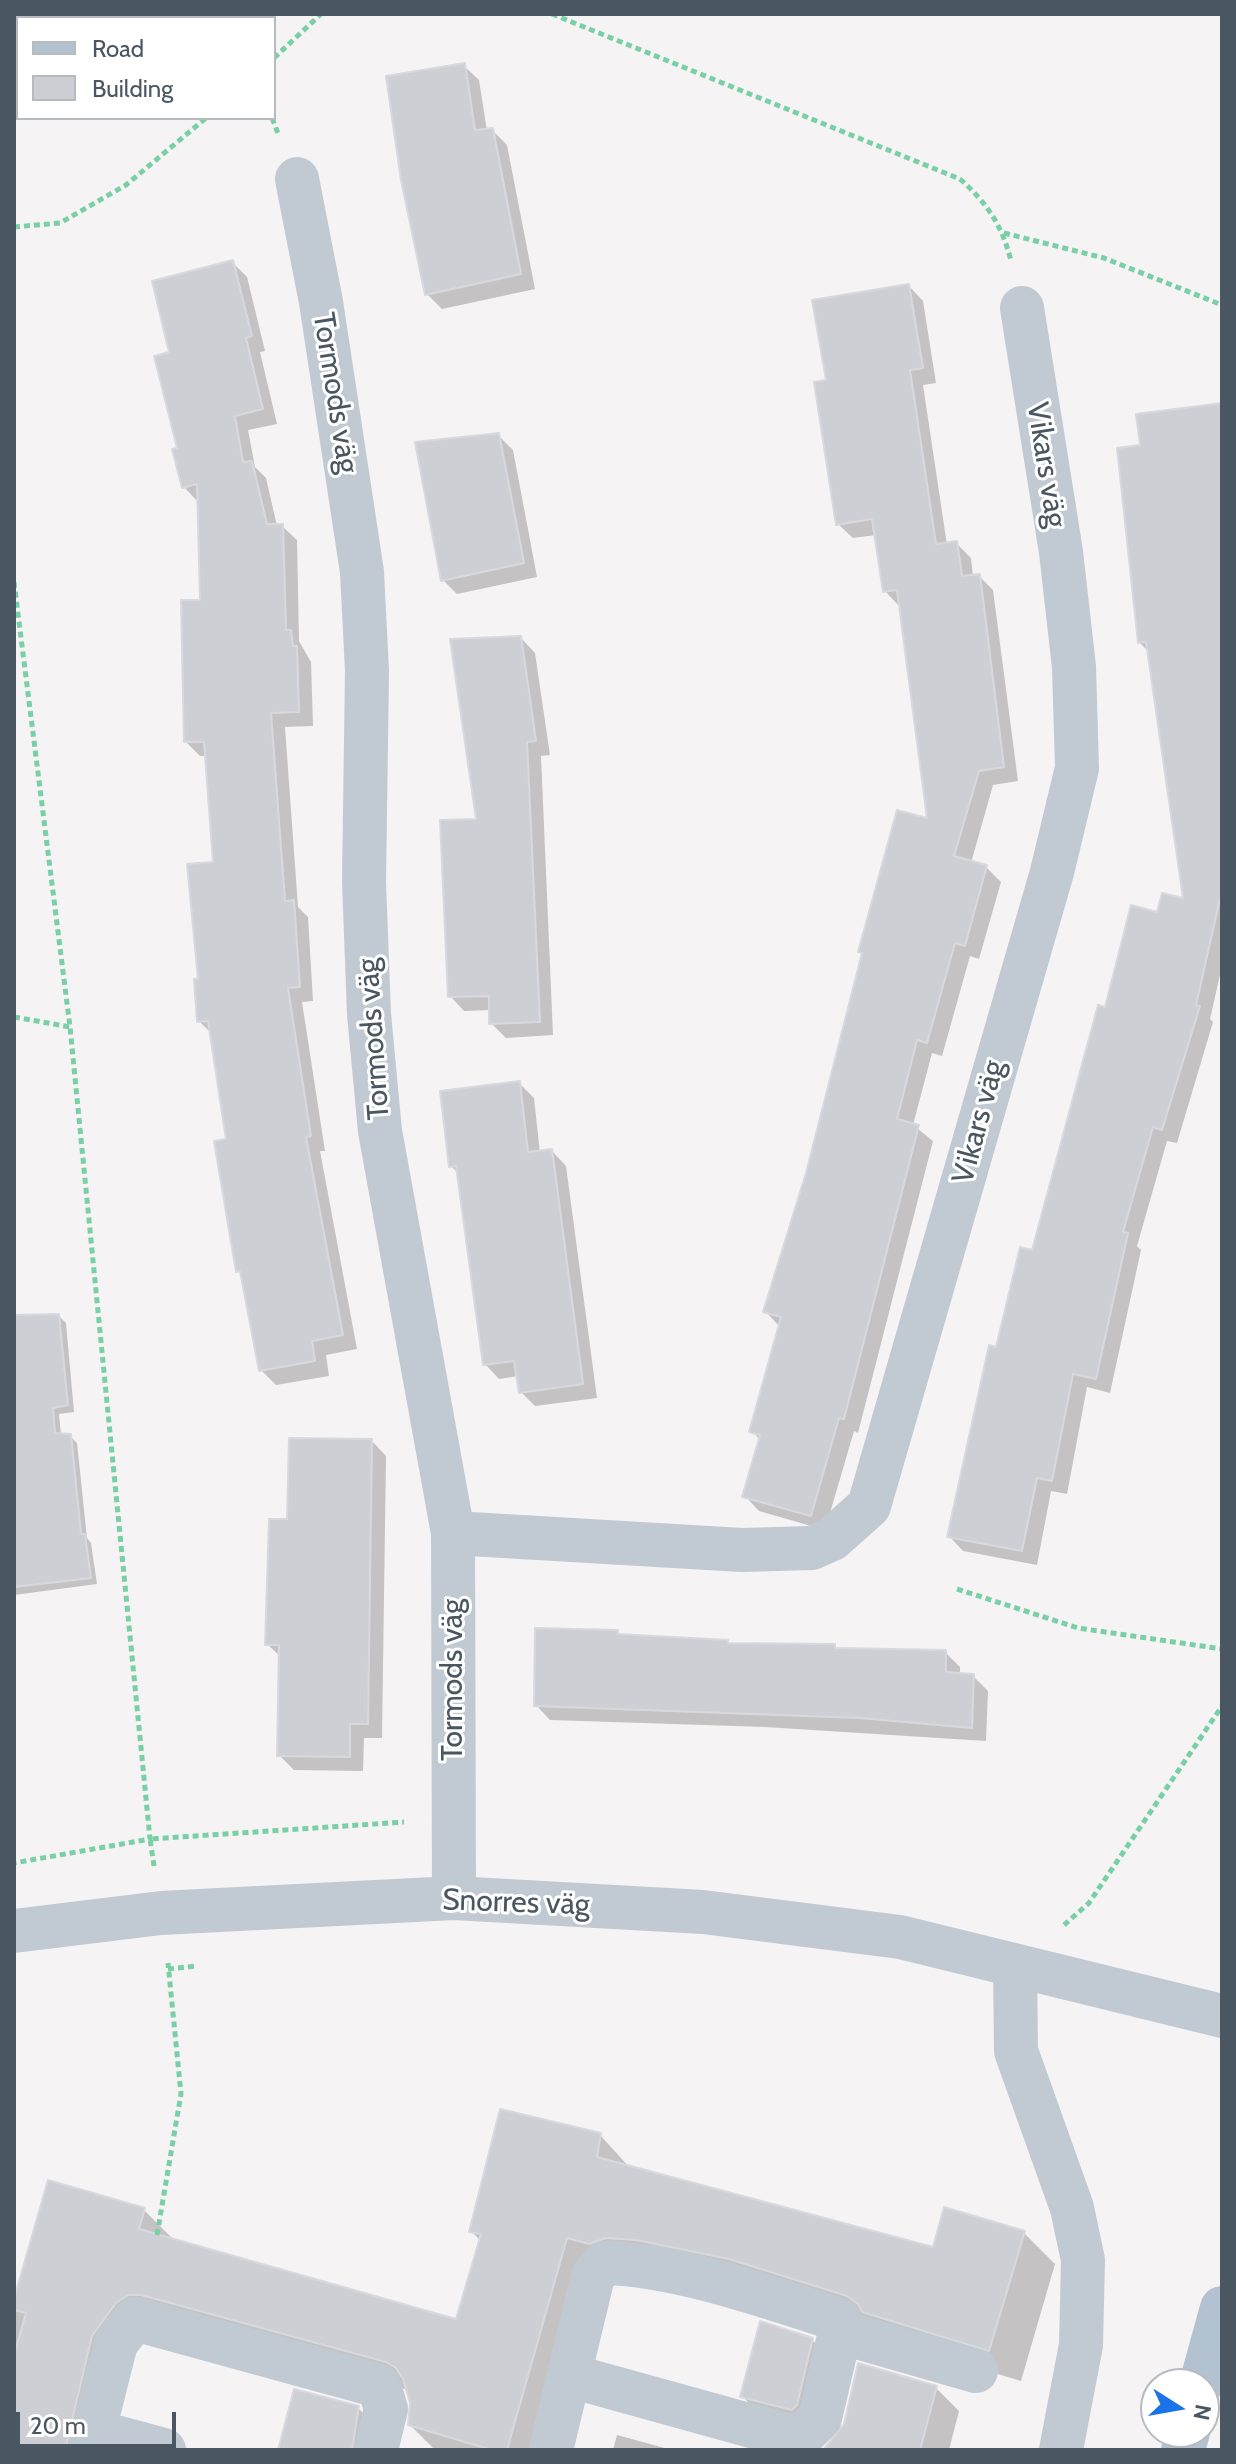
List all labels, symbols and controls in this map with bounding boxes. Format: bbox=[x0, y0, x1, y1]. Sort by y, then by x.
legend bbox=[16, 16, 276, 120]
text: Road bbox=[92, 34, 144, 63]
text: Building bbox=[92, 74, 173, 103]
street label: Tormods väg bbox=[305, 310, 365, 476]
street label: Vikars väg bbox=[1018, 400, 1074, 530]
street label: Tormods väg bbox=[350, 957, 398, 1121]
street label: Vikars väg bbox=[945, 1056, 1013, 1188]
street label: Tormods väg bbox=[435, 1599, 471, 1761]
street label: Snorres väg bbox=[442, 1882, 590, 1924]
north arrow bbox=[1140, 2368, 1220, 2448]
scale bar bbox=[20, 2396, 180, 2446]
text: N bbox=[1187, 2402, 1217, 2423]
text: 20 m bbox=[30, 2411, 86, 2440]

